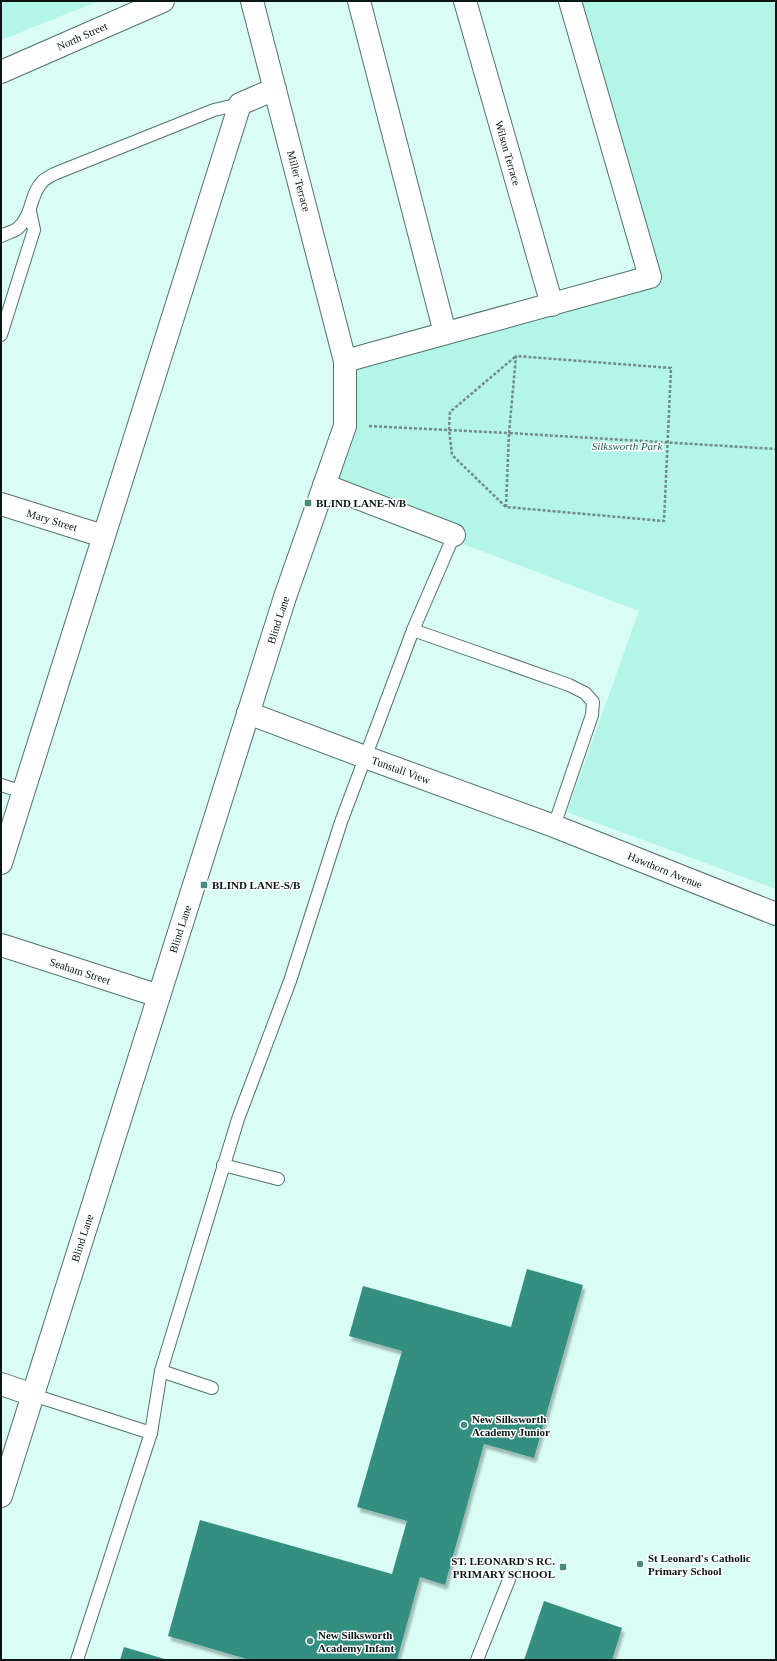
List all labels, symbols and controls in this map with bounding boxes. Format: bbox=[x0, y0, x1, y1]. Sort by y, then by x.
street label: North Street bbox=[55, 20, 109, 52]
street label: Wilson Terrace bbox=[493, 119, 523, 187]
street label: Miller Terrace bbox=[285, 149, 313, 213]
park label: Silksworth Park bbox=[592, 440, 663, 452]
place label: BLIND LANE-N/B bbox=[316, 497, 407, 509]
marker: BLIND LANE-N/B bbox=[303, 498, 313, 508]
street label: Mary Street bbox=[25, 507, 79, 533]
street label: Blind Lane bbox=[265, 595, 291, 645]
street label: Tunstall View bbox=[370, 754, 432, 786]
street label: Hawthorn Avenue bbox=[626, 850, 704, 891]
place label: BLIND LANE-S/B bbox=[212, 879, 301, 891]
marker: BLIND LANE-S/B bbox=[199, 880, 209, 890]
street label: Blind Lane bbox=[167, 904, 193, 954]
street label: Seaham Street bbox=[48, 956, 112, 986]
street label: Blind Lane bbox=[69, 1213, 95, 1263]
place label: New Silksworth Academy Junior bbox=[472, 1413, 550, 1438]
marker: New Silksworth Academy Junior bbox=[459, 1420, 469, 1430]
place label: St Leonard's Catholic Primary School bbox=[648, 1552, 751, 1577]
place label: ST. LEONARD'S RC. PRIMARY SCHOOL bbox=[451, 1555, 555, 1580]
marker: St Leonard's Catholic Primary School bbox=[635, 1559, 645, 1569]
marker: ST. LEONARD'S RC. PRIMARY SCHOOL bbox=[558, 1562, 568, 1572]
place label: New Silksworth Academy Infant bbox=[318, 1629, 394, 1654]
marker: New Silksworth Academy Infant bbox=[305, 1636, 315, 1646]

